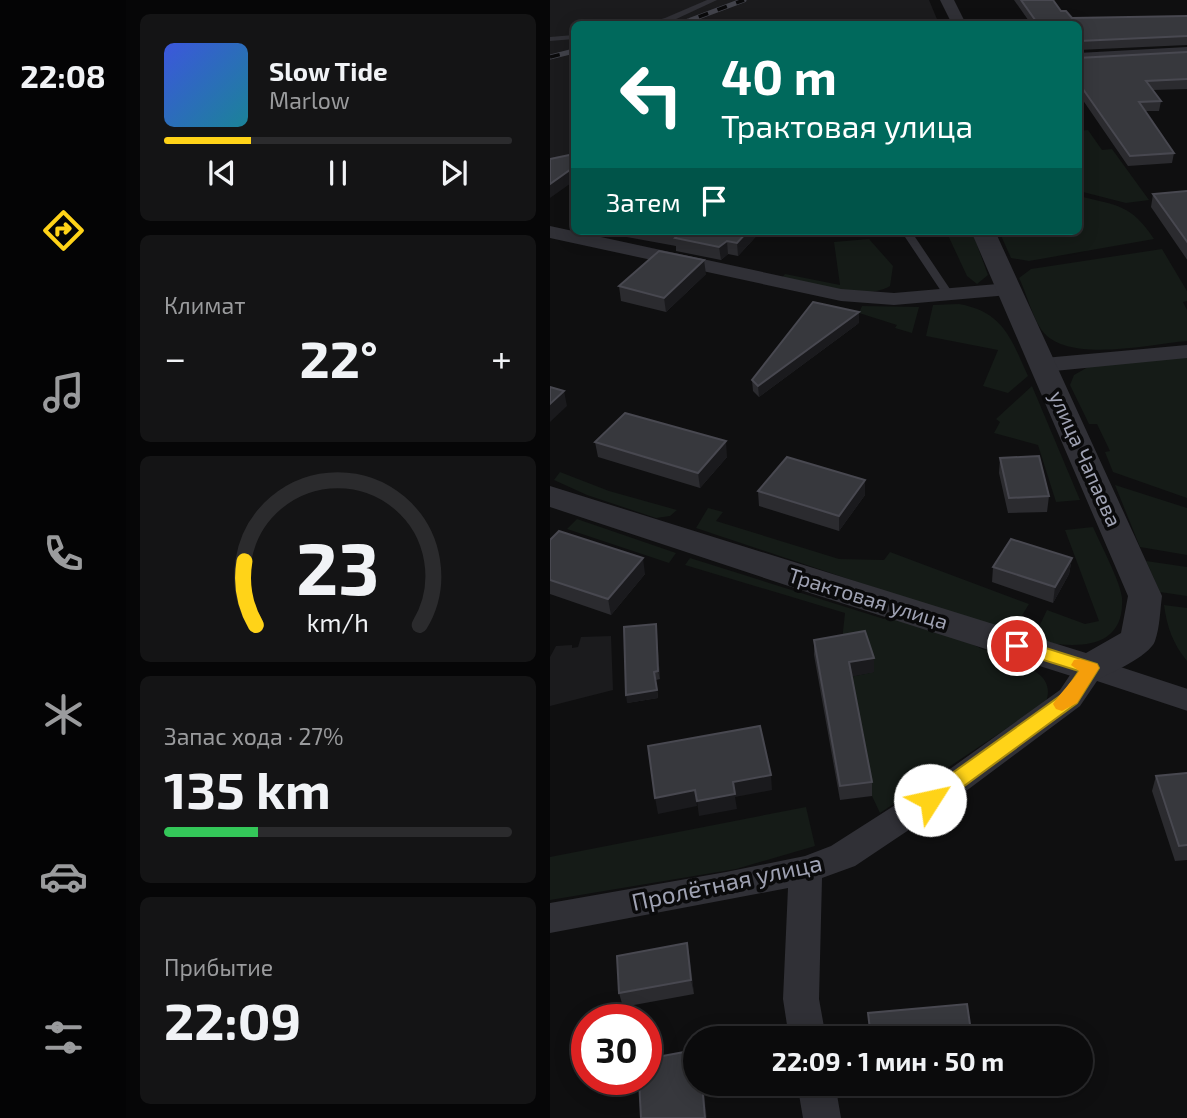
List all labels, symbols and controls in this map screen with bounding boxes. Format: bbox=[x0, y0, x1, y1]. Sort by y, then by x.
text: 40 m bbox=[721, 46, 837, 105]
icon: left bbox=[606, 49, 697, 140]
text: Slow Tide bbox=[269, 55, 388, 86]
text: 22:08 bbox=[20, 56, 106, 94]
text: Marlow bbox=[269, 86, 350, 114]
text: Трактовая улица bbox=[721, 106, 973, 144]
icon: previous bbox=[203, 154, 241, 192]
icon: pause bbox=[319, 154, 357, 192]
icon: next bbox=[435, 154, 473, 192]
icon: arrive bbox=[695, 182, 733, 220]
text: Затем bbox=[606, 186, 681, 217]
icon: directions bbox=[39, 206, 88, 255]
text: Климат bbox=[164, 291, 245, 319]
text: 22° bbox=[299, 326, 378, 388]
text: − bbox=[164, 334, 186, 380]
text: + bbox=[491, 334, 512, 380]
icon: music bbox=[39, 368, 88, 417]
street label: улица Чапаева bbox=[1044, 386, 1128, 531]
text: 23 bbox=[296, 522, 380, 610]
icon: phone bbox=[39, 529, 88, 578]
street label: Трактовая улица bbox=[785, 561, 951, 635]
text: km/h bbox=[307, 607, 369, 637]
pin bbox=[987, 616, 1047, 676]
icon: arrive bbox=[998, 627, 1036, 665]
icon: climate bbox=[39, 690, 88, 739]
text: Запас хода · 27% bbox=[164, 722, 344, 750]
text: 135 km bbox=[164, 757, 331, 819]
position arrow bbox=[893, 763, 967, 837]
street label: Пролётная улица bbox=[629, 847, 825, 917]
icon: car bbox=[39, 852, 88, 901]
text: Прибытие bbox=[164, 953, 273, 981]
text: 22:09 bbox=[164, 988, 301, 1050]
speed limit sign: 30 bbox=[571, 1004, 662, 1095]
icon: filters bbox=[39, 1013, 88, 1062]
text: 22:09 · 1 мин · 50 m bbox=[772, 1045, 1004, 1076]

